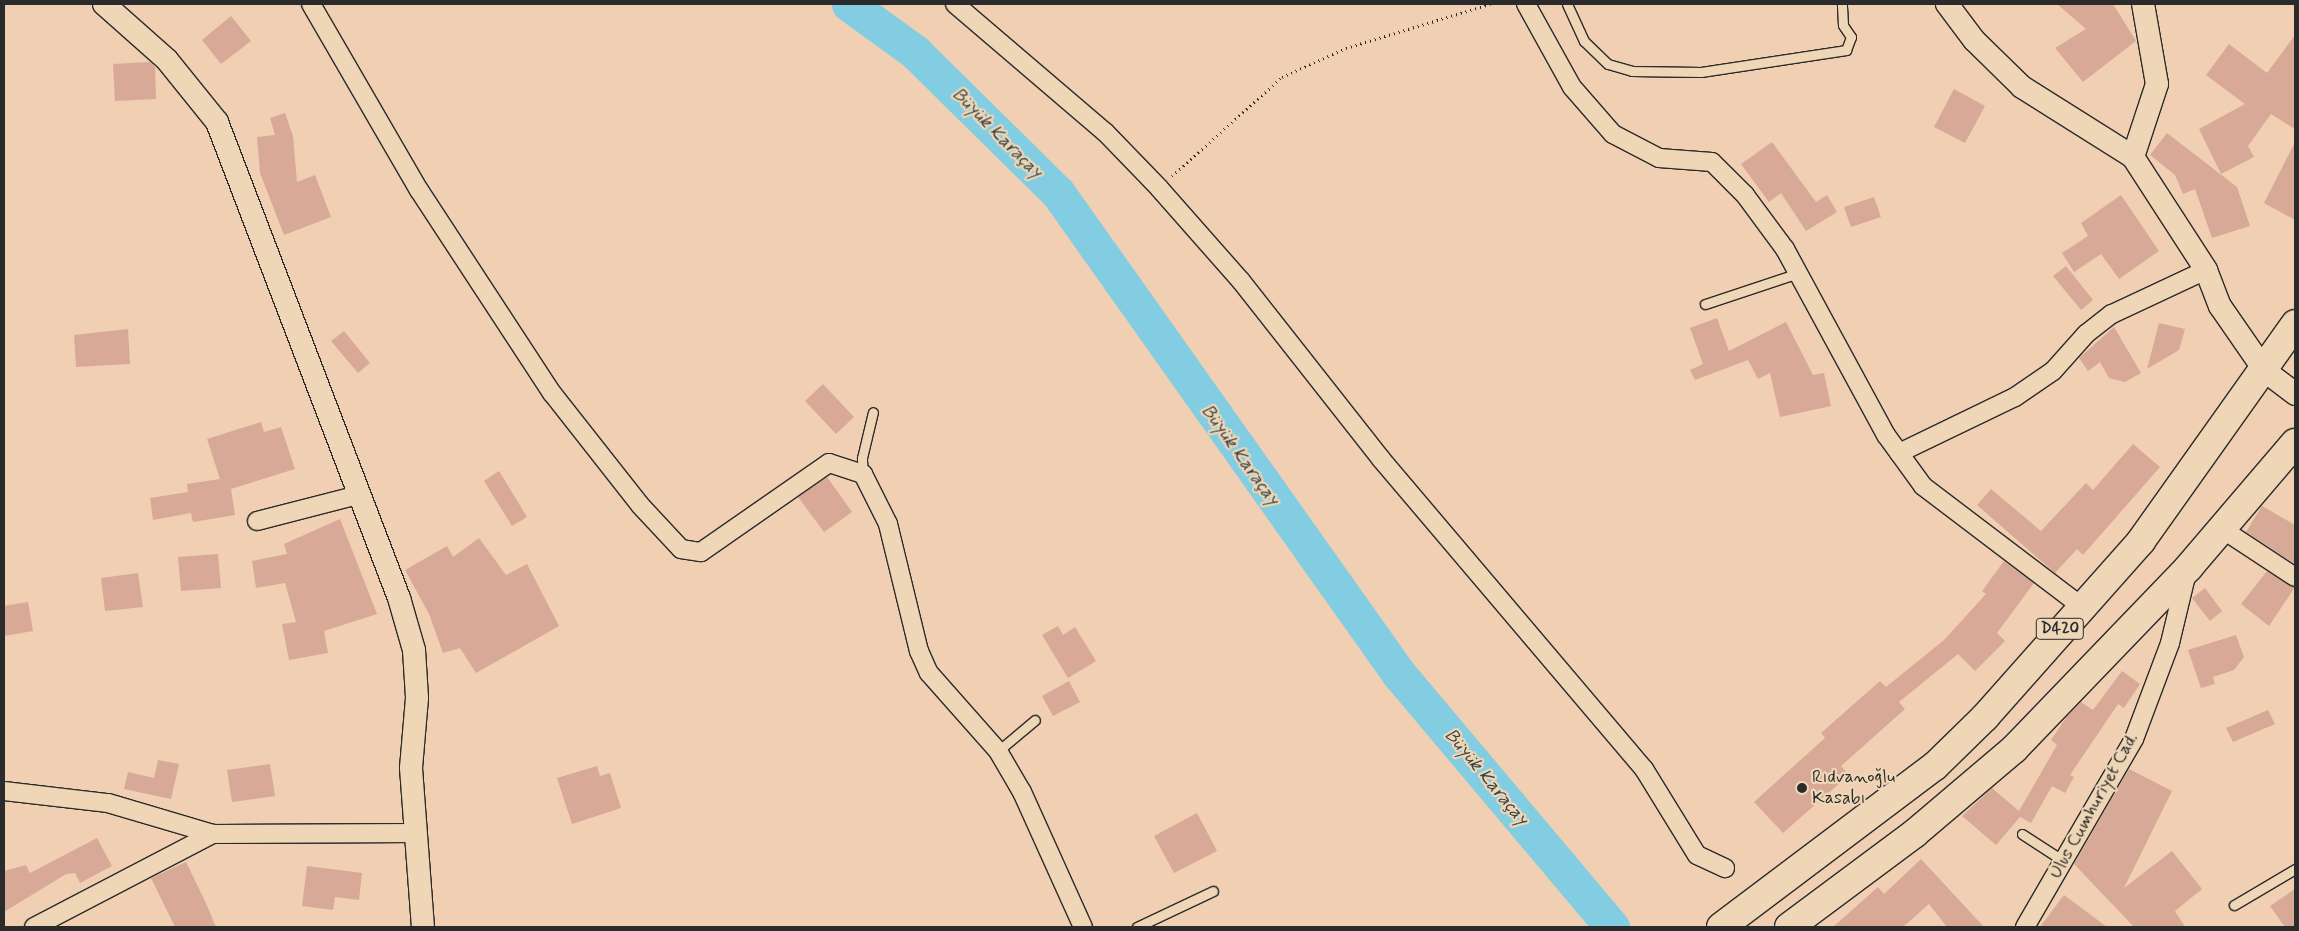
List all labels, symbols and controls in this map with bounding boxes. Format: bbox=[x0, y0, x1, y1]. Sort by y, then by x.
water label: Büyük Karaçay bbox=[947, 83, 1047, 183]
water label: Büyük Karaçay bbox=[1196, 400, 1284, 510]
road number: D420 bbox=[2035, 616, 2085, 642]
water label: Büyük Karaçay bbox=[1439, 724, 1533, 830]
street label: Ulus Cumhuriyet Cad. bbox=[2044, 728, 2144, 884]
place label: Rıdvanoğlu Kasabı bbox=[1812, 767, 1895, 810]
marker: Rıdvanoğlu Kasabı bbox=[1796, 782, 1808, 794]

